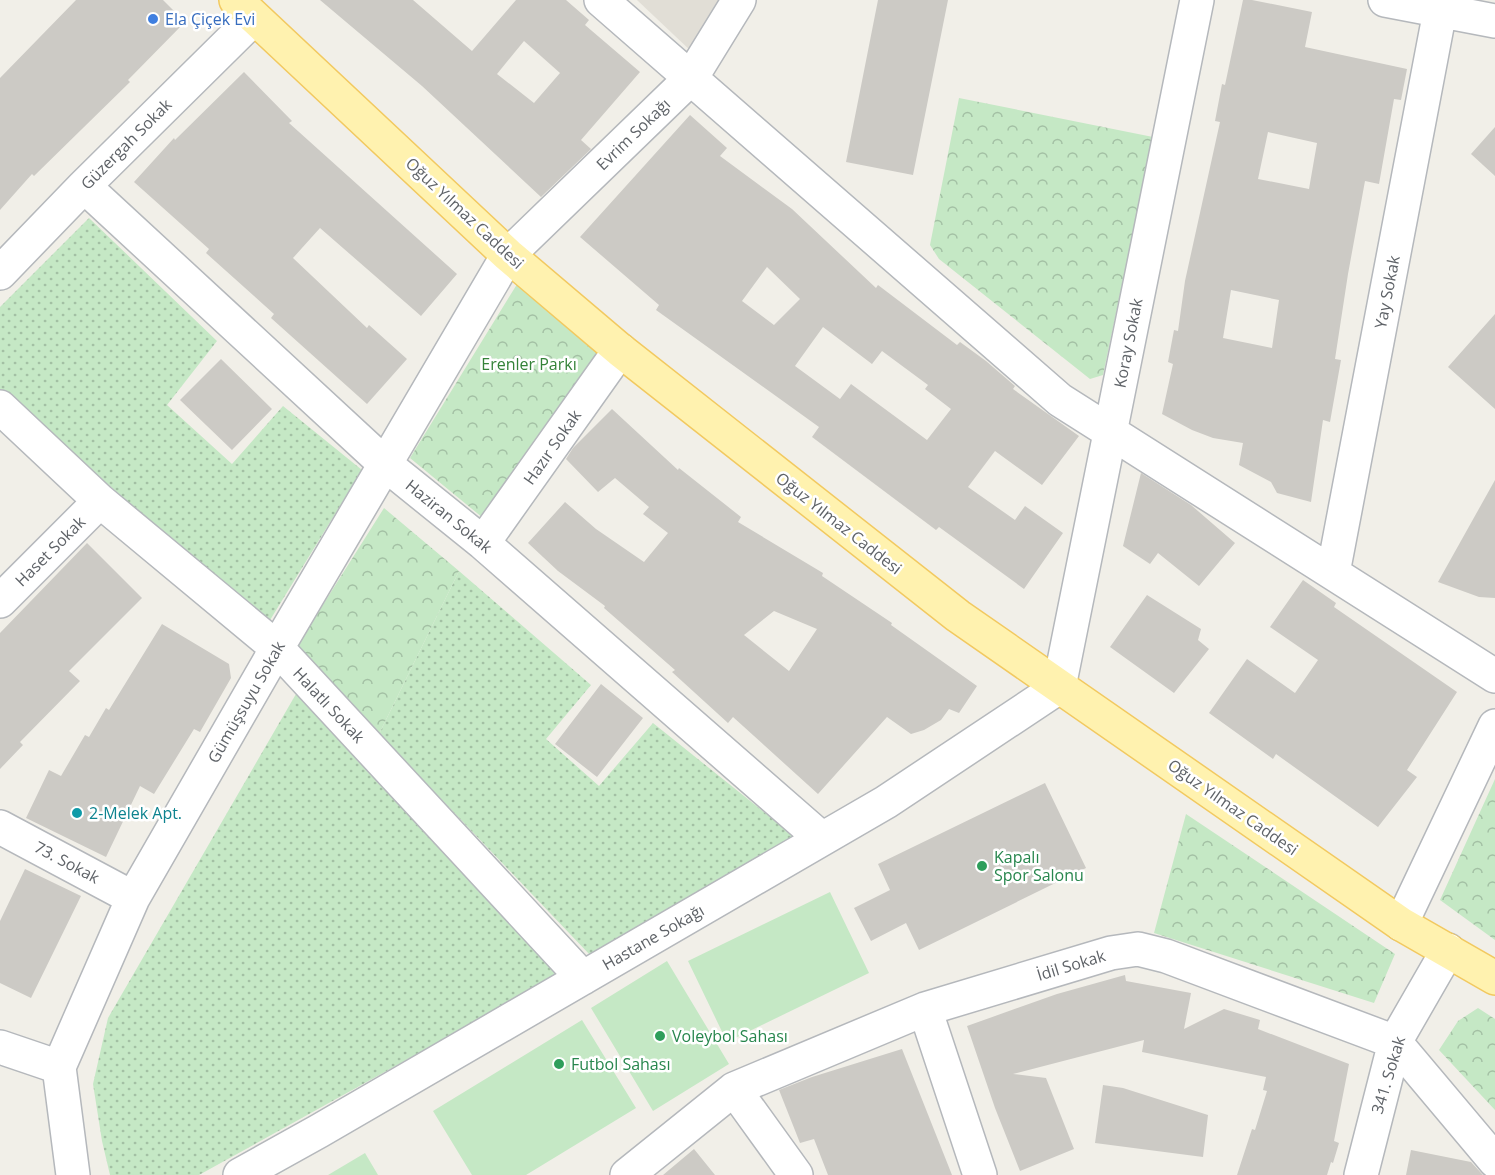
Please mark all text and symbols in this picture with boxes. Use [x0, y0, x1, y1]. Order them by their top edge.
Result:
place label: Ela Çiçek Evi [165, 8, 255, 30]
marker: Ela Çiçek Evi [146, 12, 160, 26]
street label: Güzergah Sokak [76, 93, 177, 194]
street label: Evrim Sokağı [591, 93, 675, 175]
street label: Oğuz Yılmaz Caddesi [401, 152, 529, 274]
street label: Yay Sokak [1369, 253, 1405, 330]
street label: Koray Sokak [1109, 296, 1148, 390]
park label: Erenler Parkı [481, 353, 577, 375]
street label: Hazır Sokak [518, 405, 586, 489]
street label: Oğuz Yılmaz Caddesi [771, 467, 907, 579]
street label: Haziran Sokak [401, 474, 497, 558]
street label: Haset Sokak [10, 511, 90, 591]
street label: Gümüşsuyu Sokak [202, 637, 290, 767]
street label: Halatlı Sokak [288, 663, 370, 748]
street label: Oğuz Yılmaz Caddesi [1164, 754, 1302, 860]
place label: 2-Melek Apt. [89, 802, 182, 824]
marker: 2-Melek Apt. [70, 806, 84, 820]
street label: 73. Sokak [31, 836, 104, 889]
place label: Kapalı Spor Salonu [994, 846, 1084, 886]
marker: Kapalı Spor Salonu [975, 859, 989, 873]
street label: Hastane Sokağı [598, 899, 708, 975]
street label: İdil Sokak [1034, 944, 1109, 986]
place label: Voleybol Sahası [672, 1025, 788, 1047]
marker: Voleybol Sahası [653, 1029, 667, 1043]
street label: 341. Sokak [1366, 1033, 1410, 1116]
place label: Futbol Sahası [571, 1053, 670, 1075]
marker: Futbol Sahası [552, 1057, 566, 1071]

